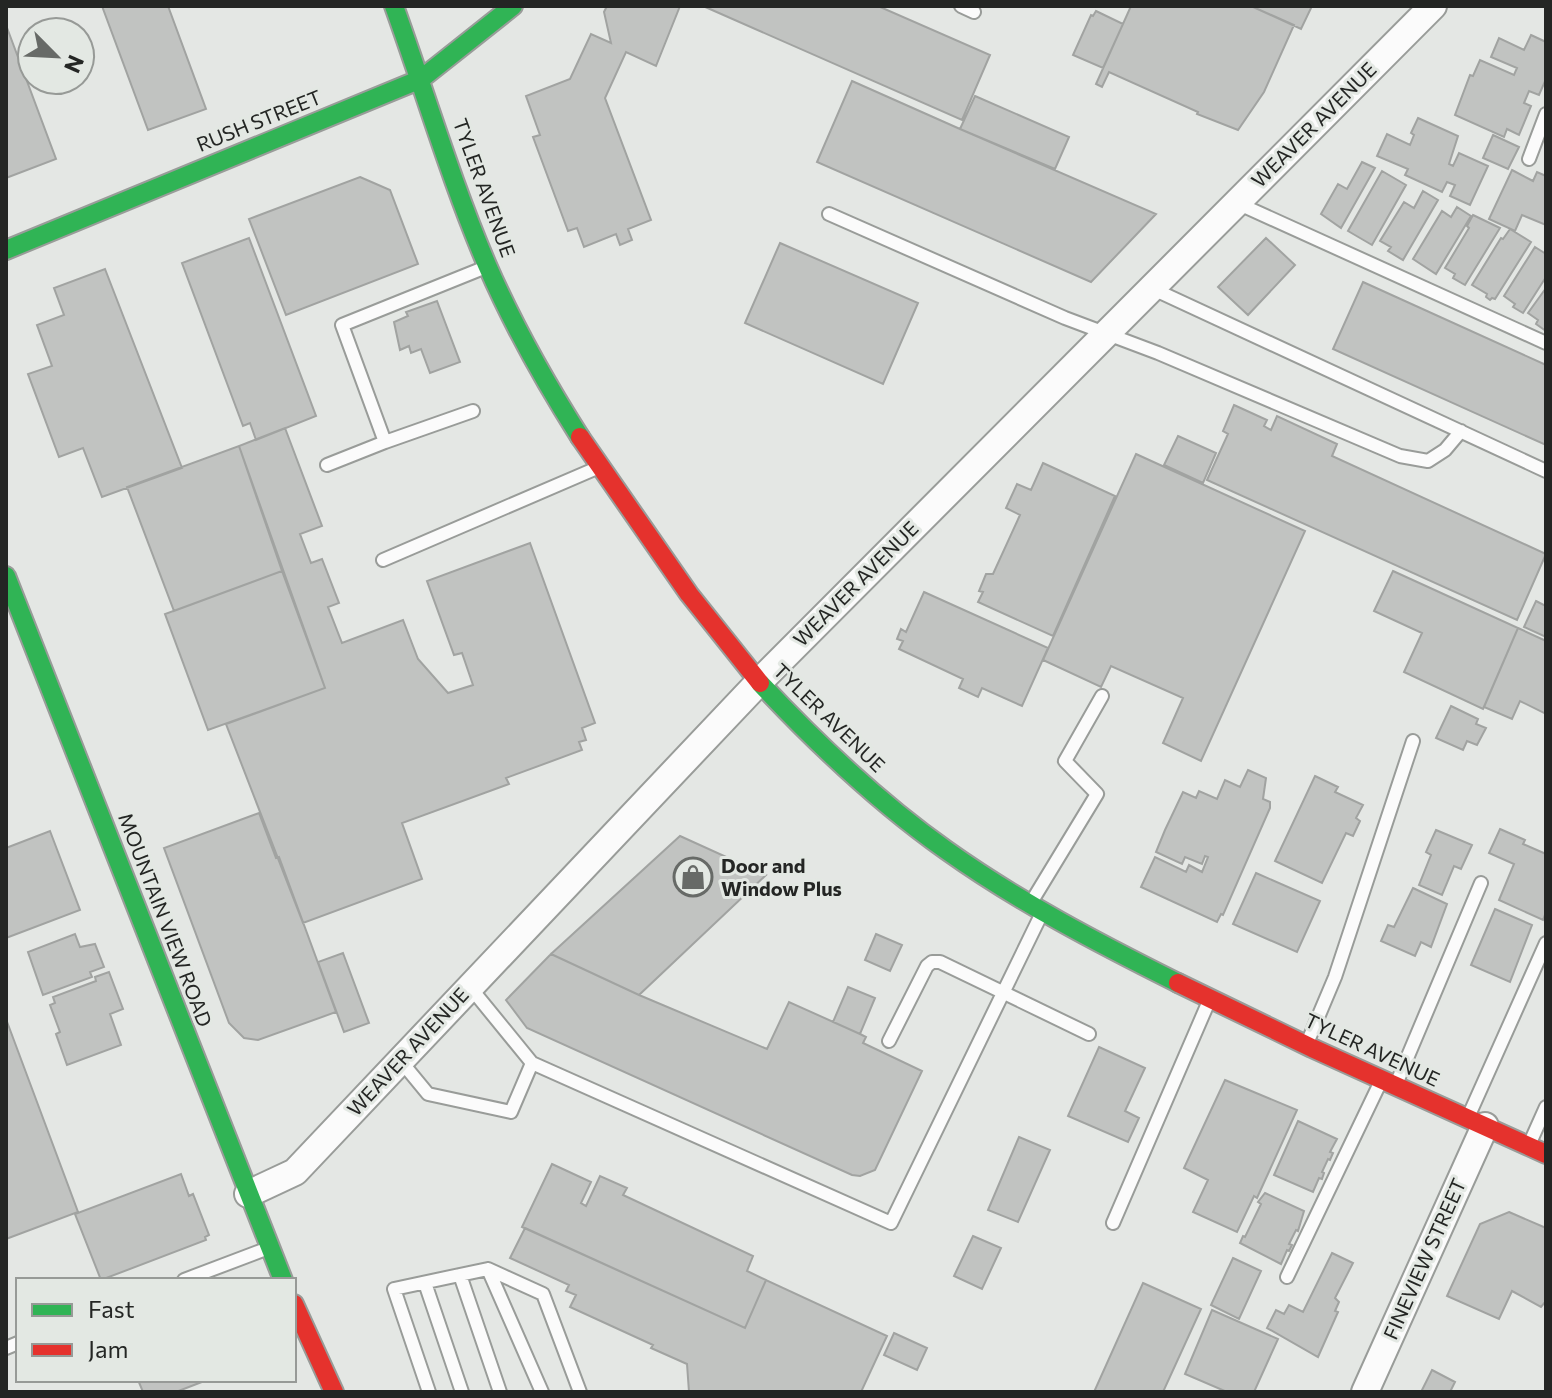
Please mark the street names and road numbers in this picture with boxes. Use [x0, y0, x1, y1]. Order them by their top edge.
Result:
street label: WEAVER AVENUE [1246, 57, 1381, 192]
street label: RUSH STREET [193, 84, 325, 156]
street label: TYLER AVENUE [449, 115, 521, 260]
street label: WEAVER AVENUE [788, 516, 923, 651]
street label: TYLER AVENUE [769, 658, 891, 777]
street label: MOUNTAIN VIEW ROAD [114, 809, 218, 1030]
street label: WEAVER AVENUE [342, 982, 473, 1121]
street label: TYLER AVENUE [1301, 1007, 1444, 1091]
street label: FINEVIEW STREET [1378, 1174, 1470, 1343]

